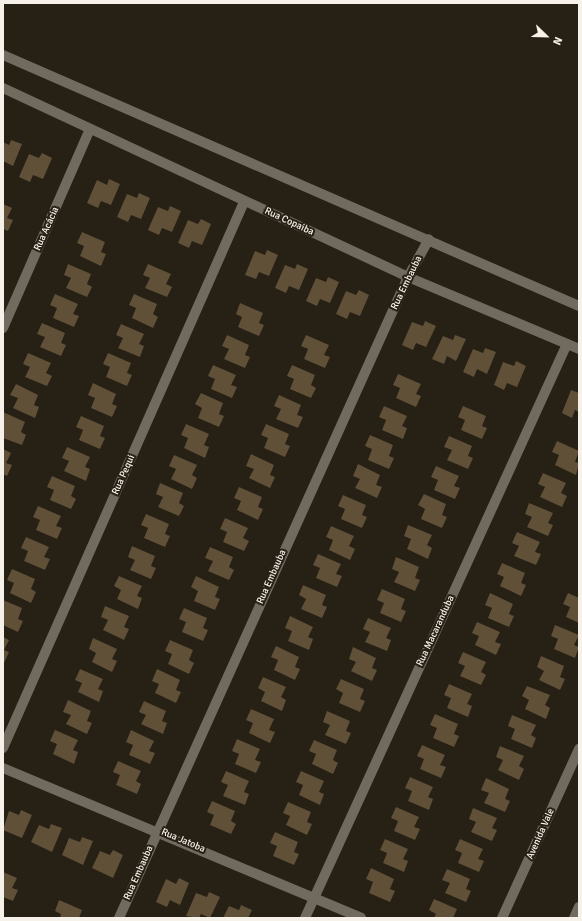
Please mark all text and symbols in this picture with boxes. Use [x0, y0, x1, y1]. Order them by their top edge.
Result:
north arrow [526, 16, 566, 56]
text: N [550, 35, 565, 47]
street label: Rua Acácia [32, 205, 62, 253]
street label: Rua Copaiba [262, 205, 316, 239]
street label: Rua Embauba [389, 254, 425, 312]
street label: Rua Pequi [110, 453, 138, 497]
street label: Rua Embauba [255, 548, 289, 606]
street label: Rua Macaranduba [414, 594, 458, 668]
street label: Avenida Vale [524, 807, 558, 861]
street label: Rua Jatoba [159, 826, 207, 856]
street label: Rua Embauba [122, 844, 156, 902]

